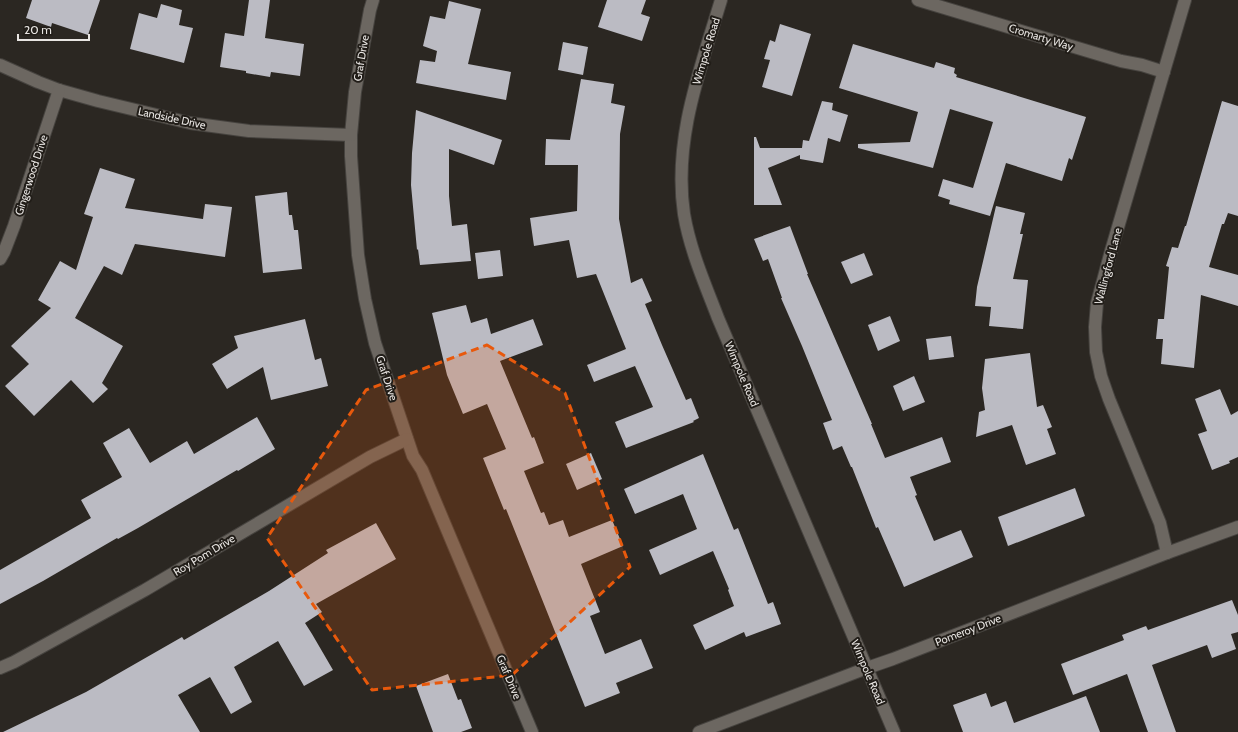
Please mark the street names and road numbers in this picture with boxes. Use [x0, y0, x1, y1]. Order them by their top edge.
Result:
street label: Wimpole Road [689, 16, 723, 86]
street label: Cromarty Way [1007, 21, 1075, 54]
street label: Graf Drive [350, 33, 372, 82]
street label: Landside Drive [137, 104, 207, 132]
street label: Gingerwood Drive [11, 133, 51, 217]
street label: Wallingford Lane [1091, 226, 1125, 306]
street label: Wimpole Road [722, 340, 762, 408]
street label: Graf Drive [373, 354, 401, 403]
street label: Roy Pom Drive [171, 531, 238, 579]
street label: Pomeroy Drive [933, 611, 1003, 649]
street label: Wimpole Road [848, 638, 888, 706]
street label: Graf Drive [493, 653, 525, 702]

